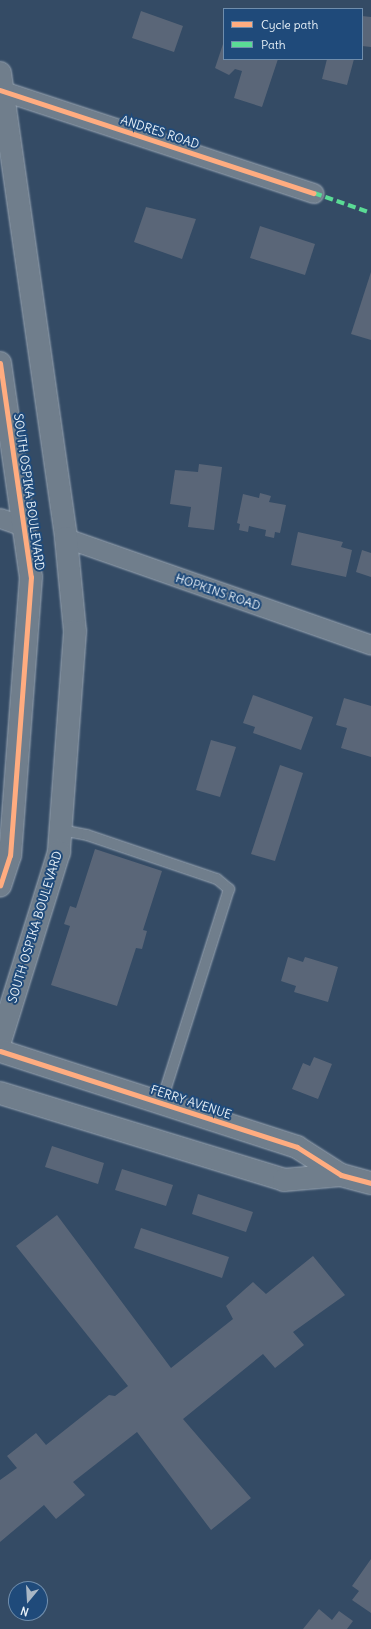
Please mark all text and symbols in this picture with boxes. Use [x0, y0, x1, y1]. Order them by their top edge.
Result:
legend [223, 8, 363, 60]
text: Cycle path [261, 17, 318, 32]
text: Path [261, 37, 286, 52]
street label: ANDRES ROAD [119, 113, 201, 151]
street label: SOUTH OSPIKA BOULEVARD [11, 413, 47, 571]
street label: HOPKINS ROAD [174, 571, 262, 613]
street label: SOUTH OSPIKA BOULEVARD [5, 849, 65, 1005]
street label: FERRY AVENUE [149, 1082, 233, 1122]
north arrow [8, 1581, 48, 1621]
text: N [19, 1604, 30, 1619]

